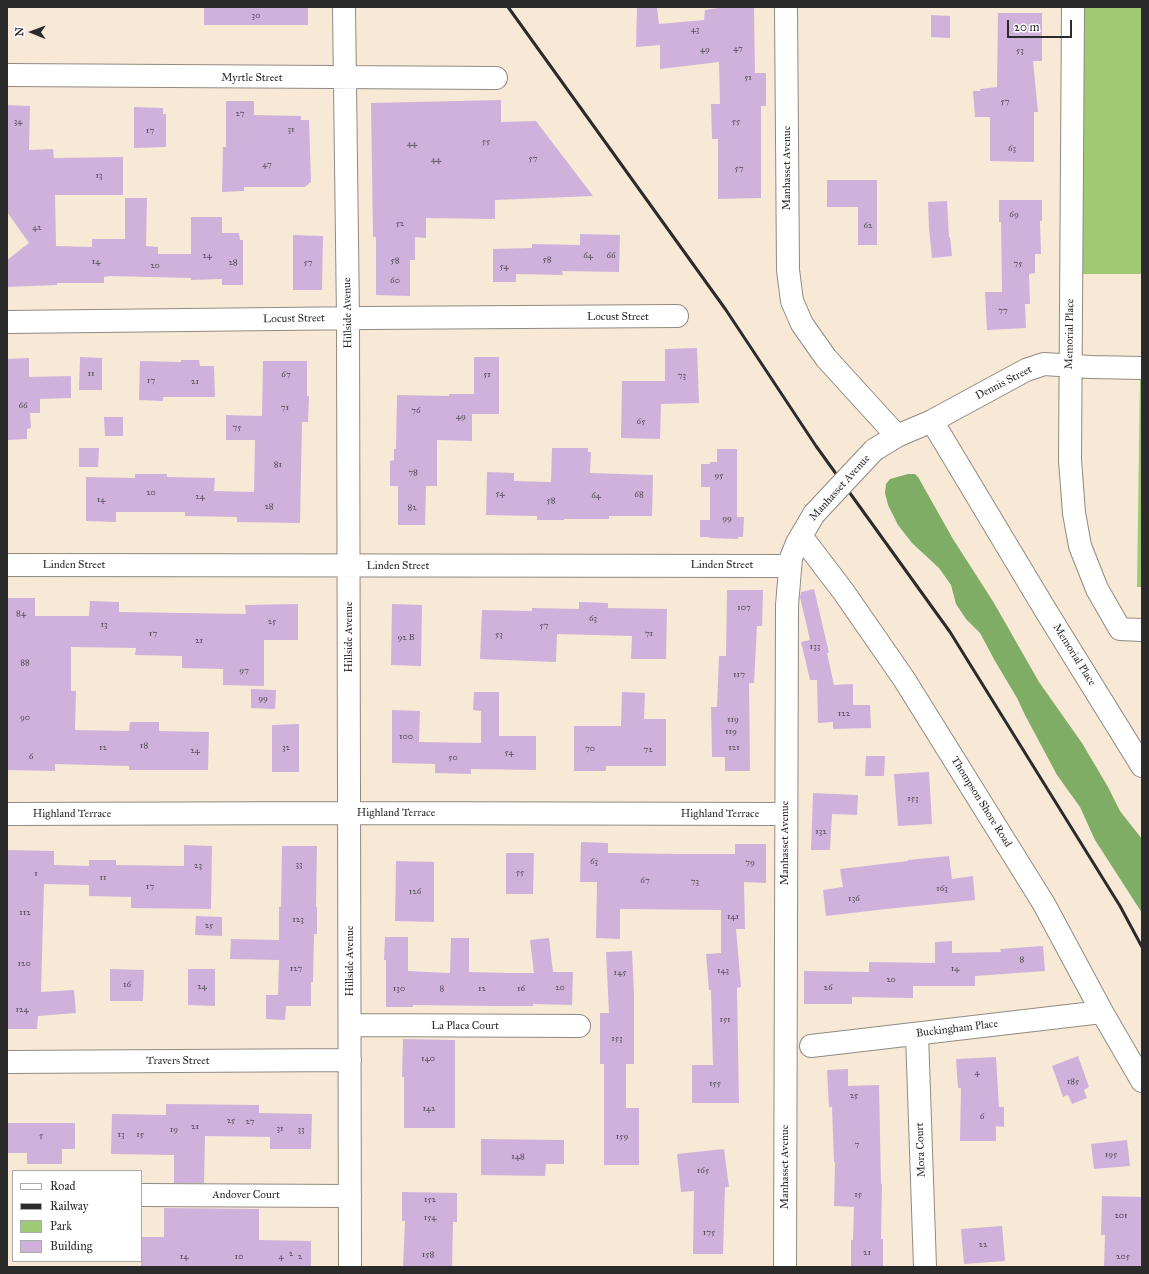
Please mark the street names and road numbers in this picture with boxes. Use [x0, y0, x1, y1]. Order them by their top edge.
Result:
street label: Myrtle Street [221, 71, 283, 85]
street label: Manhasset Avenue [780, 126, 794, 210]
street label: Hillside Avenue [341, 277, 355, 349]
street label: Memorial Place [1063, 298, 1077, 370]
street label: Locust Street [587, 310, 649, 324]
street label: Locust Street [263, 312, 325, 326]
street label: Dennis Street [973, 363, 1035, 403]
street label: Manhasset Avenue [807, 452, 873, 524]
street label: Linden Street [43, 558, 105, 572]
street label: Linden Street [691, 558, 753, 572]
street label: Linden Street [367, 559, 429, 573]
street label: Hillside Avenue [342, 602, 356, 672]
street label: Memorial Place [1050, 621, 1098, 689]
street label: Thompson Shore Road [948, 754, 1014, 850]
street label: Manhasset Avenue [778, 801, 792, 885]
street label: Highland Terrace [357, 806, 435, 820]
street label: Highland Terrace [33, 807, 111, 821]
street label: Highland Terrace [681, 807, 759, 821]
street label: Hillside Avenue [343, 926, 357, 996]
street label: Buckingham Place [915, 1017, 999, 1041]
street label: La Placa Court [431, 1019, 499, 1033]
street label: Travers Street [146, 1054, 210, 1068]
street label: Mora Court [913, 1122, 929, 1178]
street label: Manhasset Avenue [778, 1125, 792, 1209]
street label: Andover Court [212, 1188, 280, 1202]

